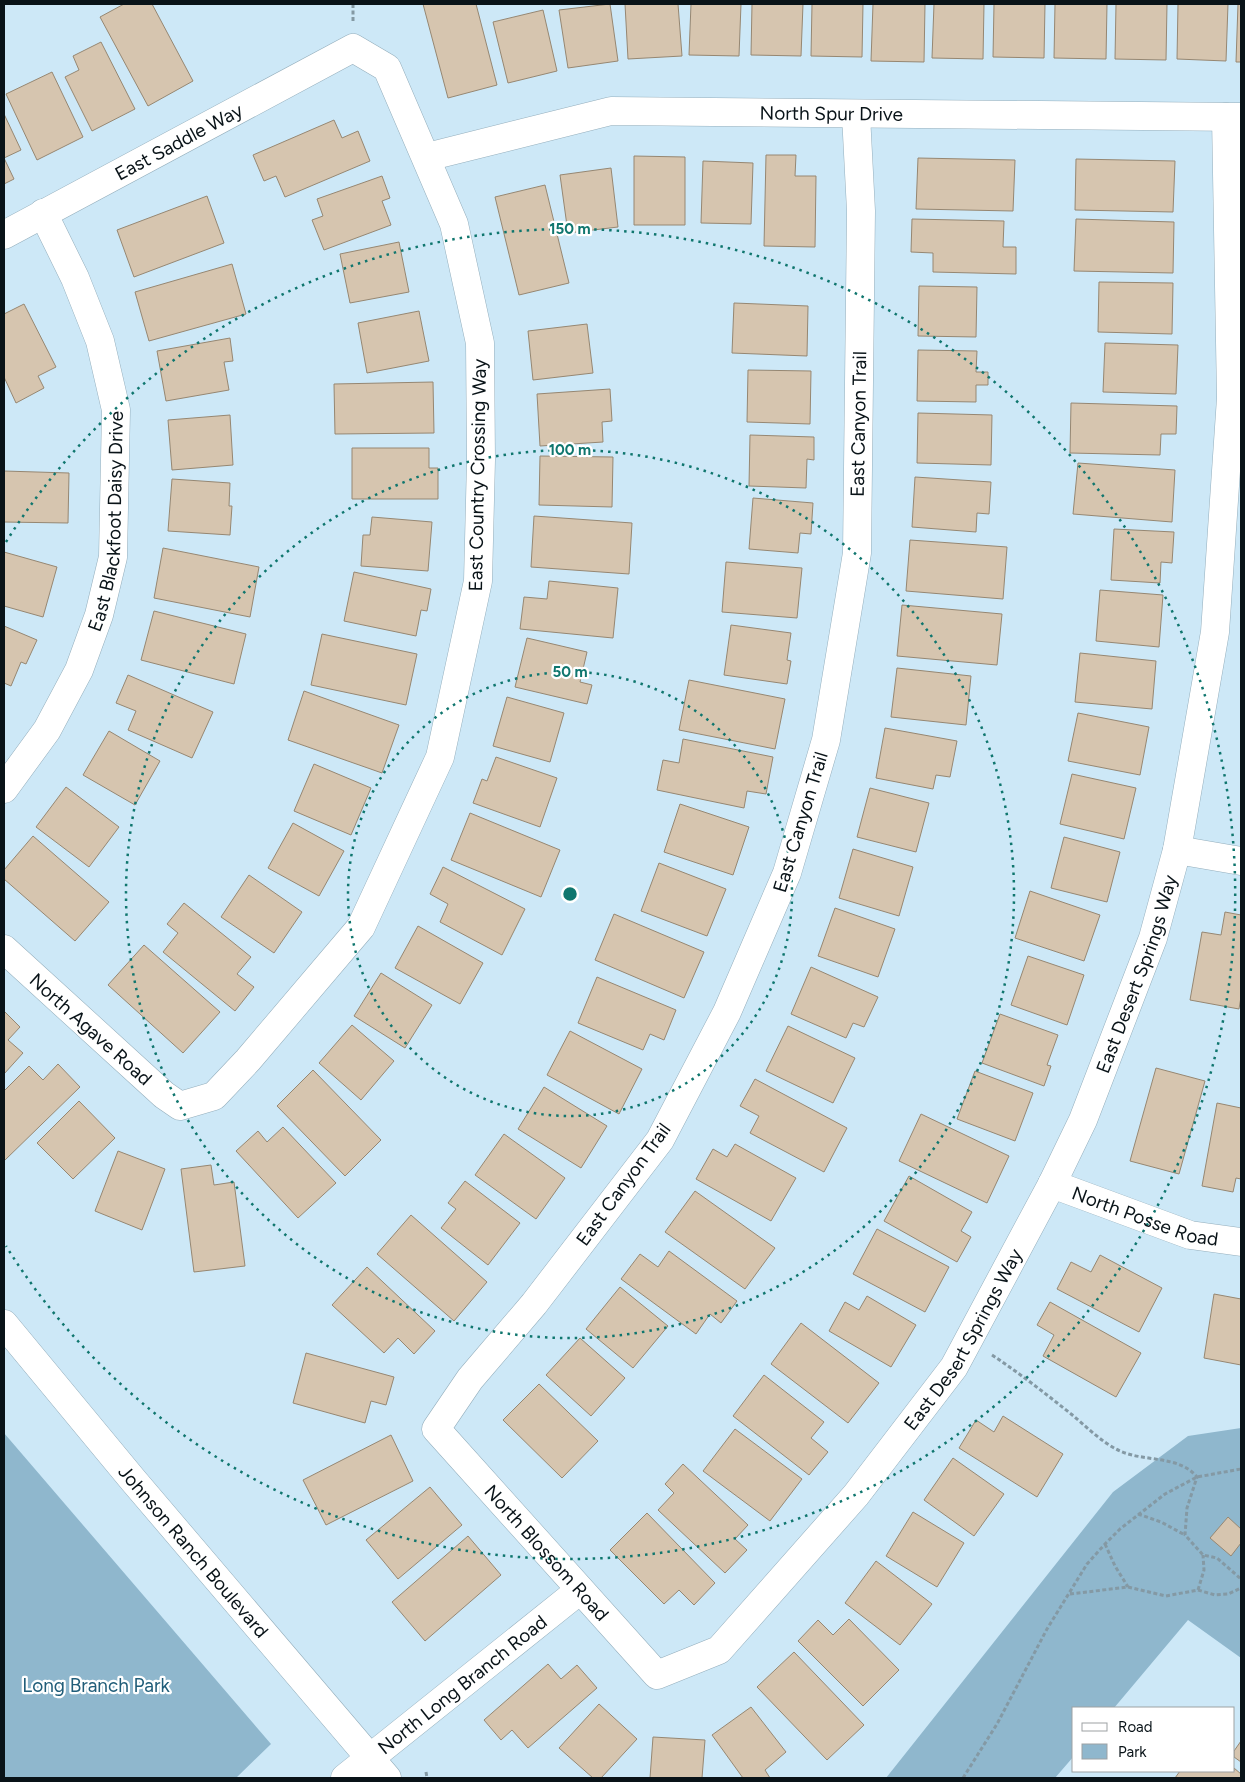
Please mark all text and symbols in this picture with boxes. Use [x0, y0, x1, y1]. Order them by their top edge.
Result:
street label: East Saddle Way [111, 98, 247, 186]
street label: North Spur Drive [760, 101, 903, 126]
text: 150 m [549, 220, 591, 238]
street label: East Canyon Trail [846, 351, 871, 497]
street label: East Country Crossing Way [464, 359, 491, 591]
street label: East Blackfoot Daisy Drive [83, 411, 128, 635]
text: 100 m [549, 441, 591, 459]
text: 50 m [552, 663, 588, 681]
street label: East Canyon Trail [768, 749, 833, 895]
street label: East Desert Springs Way [1091, 872, 1182, 1077]
centre of rings [561, 885, 579, 903]
street label: North Agave Road [25, 968, 157, 1090]
street label: East Canyon Trail [571, 1119, 676, 1250]
street label: North Posse Road [1069, 1181, 1220, 1251]
street label: East Desert Springs Way [899, 1245, 1027, 1435]
street label: Johnson Ranch Boulevard [113, 1460, 273, 1643]
street label: North Blossom Road [480, 1480, 614, 1626]
street label: North Long Branch Road [373, 1610, 552, 1759]
park label: Long Branch Park [22, 1674, 170, 1697]
legend [1072, 1707, 1235, 1772]
text: Road [1118, 1718, 1153, 1736]
text: Park [1118, 1743, 1147, 1761]

